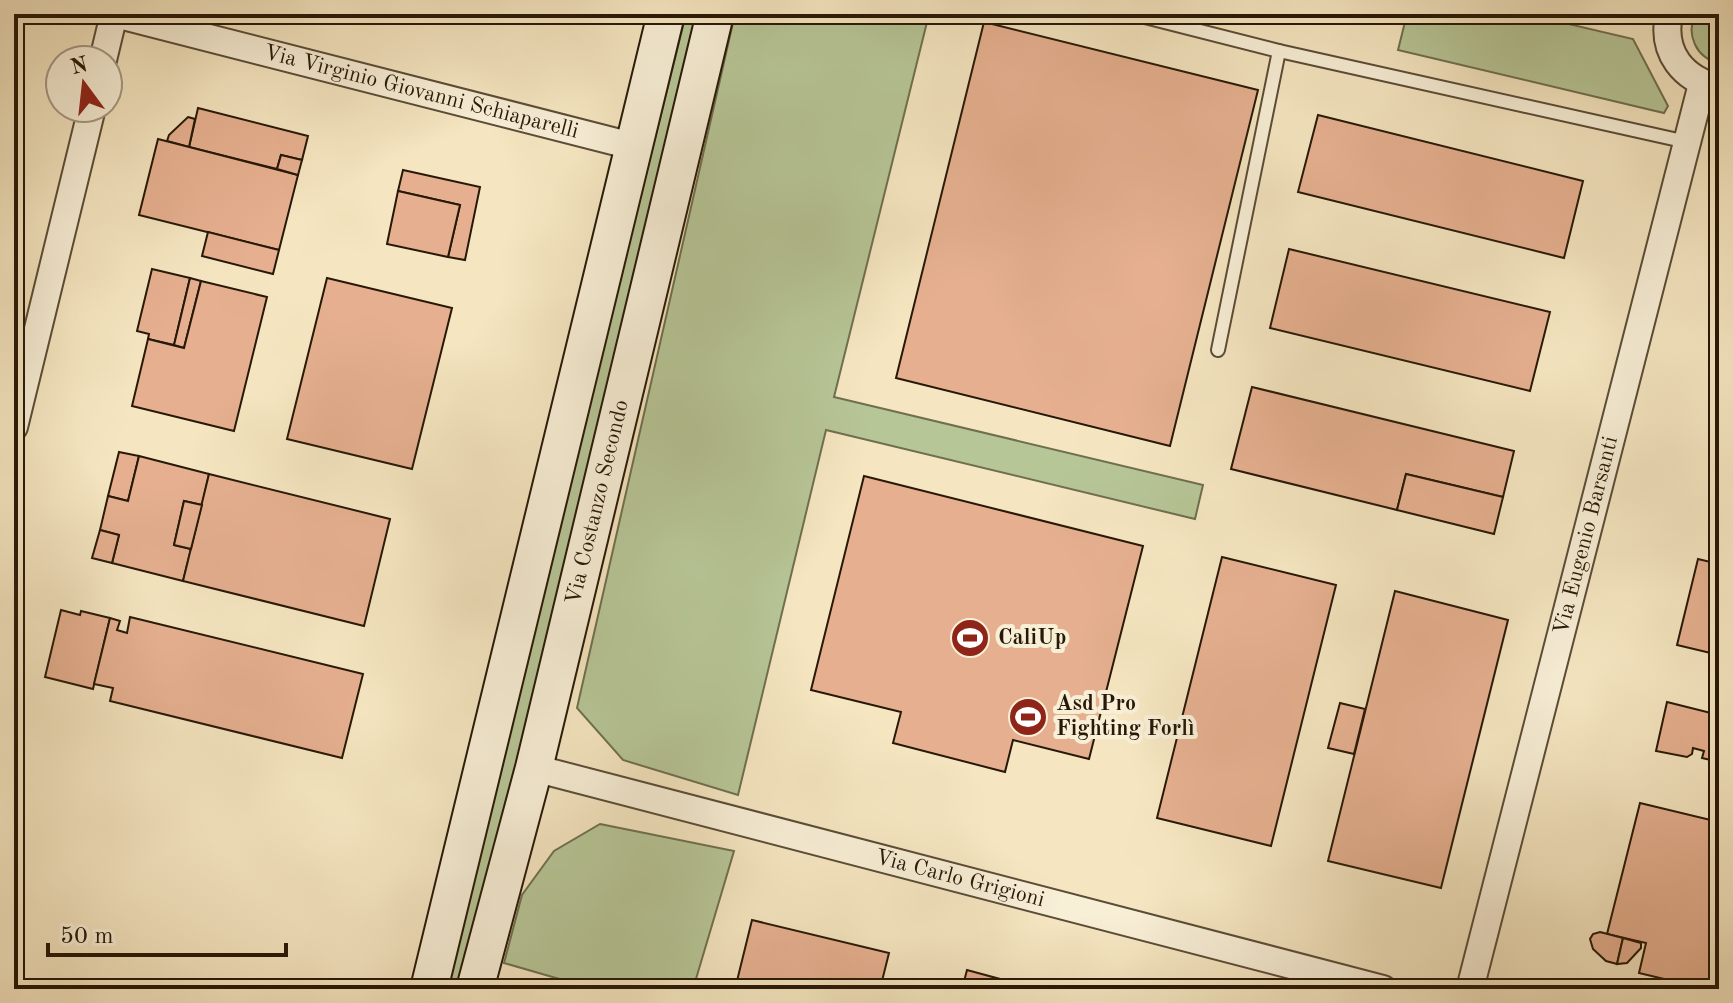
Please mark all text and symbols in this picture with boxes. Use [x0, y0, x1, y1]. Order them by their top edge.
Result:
street label: Via Virginio Giovanni Schiaparelli [262, 41, 581, 143]
north arrow [44, 44, 124, 124]
text: N [68, 54, 90, 79]
street label: Via Costanzo Secondo [563, 398, 633, 607]
street label: Via Eugenio Barsanti [1550, 434, 1622, 637]
sports icon: CaliUp [949, 617, 991, 659]
place label: CaliUp [998, 627, 1066, 649]
place label: Asd Pro Fighting Forlì [1056, 693, 1195, 740]
sports icon: Asd Pro Fighting Forlì [1007, 696, 1049, 738]
street label: Via Carlo Grigioni [873, 846, 1047, 911]
scale bar [48, 907, 286, 957]
text: 50 m [60, 925, 114, 949]

